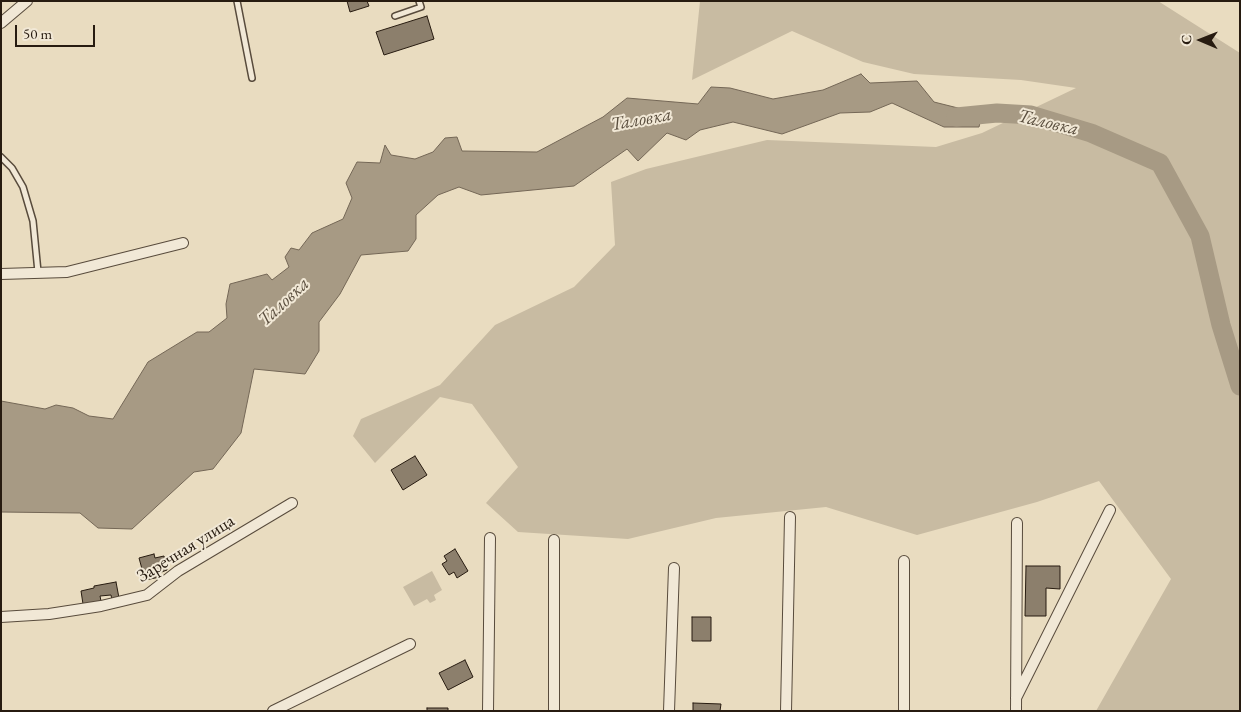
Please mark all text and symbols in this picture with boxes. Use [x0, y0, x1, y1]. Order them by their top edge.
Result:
scale bar [18, 15, 98, 47]
north arrow [1176, 15, 1226, 65]
text: 50 m [23, 24, 52, 43]
text: С [1177, 35, 1195, 45]
water label: Таловка [609, 103, 673, 137]
water label: Таловка [1016, 105, 1080, 141]
water label: Таловка [254, 273, 314, 331]
street label: Заречная улица [133, 510, 239, 588]

